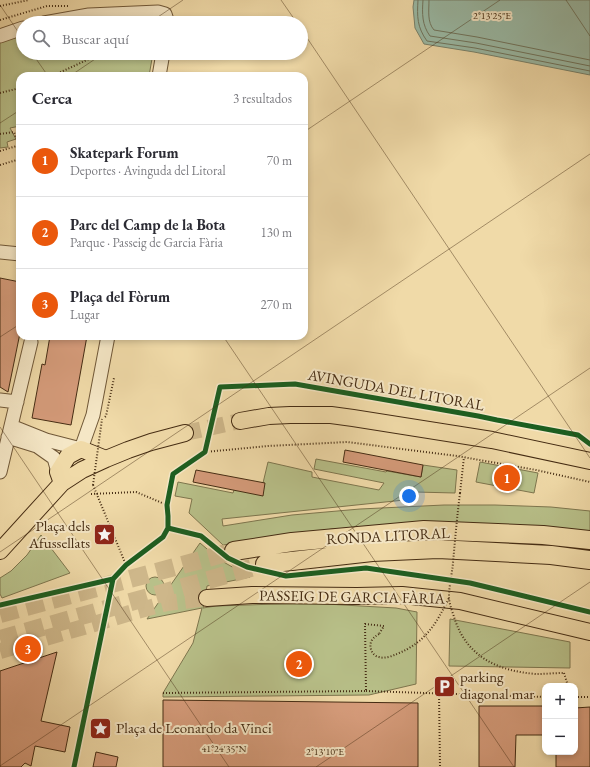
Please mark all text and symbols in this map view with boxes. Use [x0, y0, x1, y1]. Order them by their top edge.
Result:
text: 2°13'25"E [473, 9, 511, 22]
search box [16, 16, 308, 60]
icon: search [30, 27, 52, 49]
text: Buscar aquí [62, 29, 129, 48]
text: Cerca [32, 87, 72, 109]
text: 3 resultados [233, 90, 292, 107]
text: Skatepark Forum [70, 143, 179, 162]
text: 1 [42, 152, 48, 169]
text: 70 m [267, 152, 292, 169]
text: Deportes · Avinguda del Litoral [70, 162, 226, 179]
text: Parc del Camp de la Bota [70, 215, 225, 234]
text: 2 [42, 224, 48, 241]
text: 130 m [261, 224, 292, 241]
text: Parque · Passeig de Garcia Fària [70, 234, 223, 251]
text: Plaça del Fòrum [70, 287, 170, 306]
text: 3 [42, 296, 48, 313]
text: 270 m [261, 296, 292, 313]
text: Lugar [70, 306, 100, 323]
street label: AVINGUDA DEL LITORAL [306, 364, 486, 414]
pin: 1 [494, 463, 520, 493]
your location [399, 486, 419, 506]
place label: Plaça dels Afussellats [28, 516, 90, 552]
place icon: Plaça dels Afussellats [92, 522, 118, 548]
street label: RONDA LITORAL [326, 523, 450, 548]
street label: PASSEIG DE GARCIA FÀRIA [259, 585, 446, 608]
pin: 3 [15, 634, 41, 664]
pin: 2 [286, 649, 312, 679]
place label: parking diagonal mar [460, 667, 534, 703]
parking icon: parking diagonal mar [432, 673, 458, 699]
map controls [542, 683, 578, 755]
button: + [542, 683, 578, 719]
place icon: Plaça de Leonardo da Vinci [88, 715, 114, 741]
place label: Plaça de Leonardo da Vinci [116, 718, 272, 737]
button: − [542, 719, 578, 755]
text: 41°24'35"N [202, 742, 247, 755]
text: 2°13'10"E [306, 745, 344, 758]

